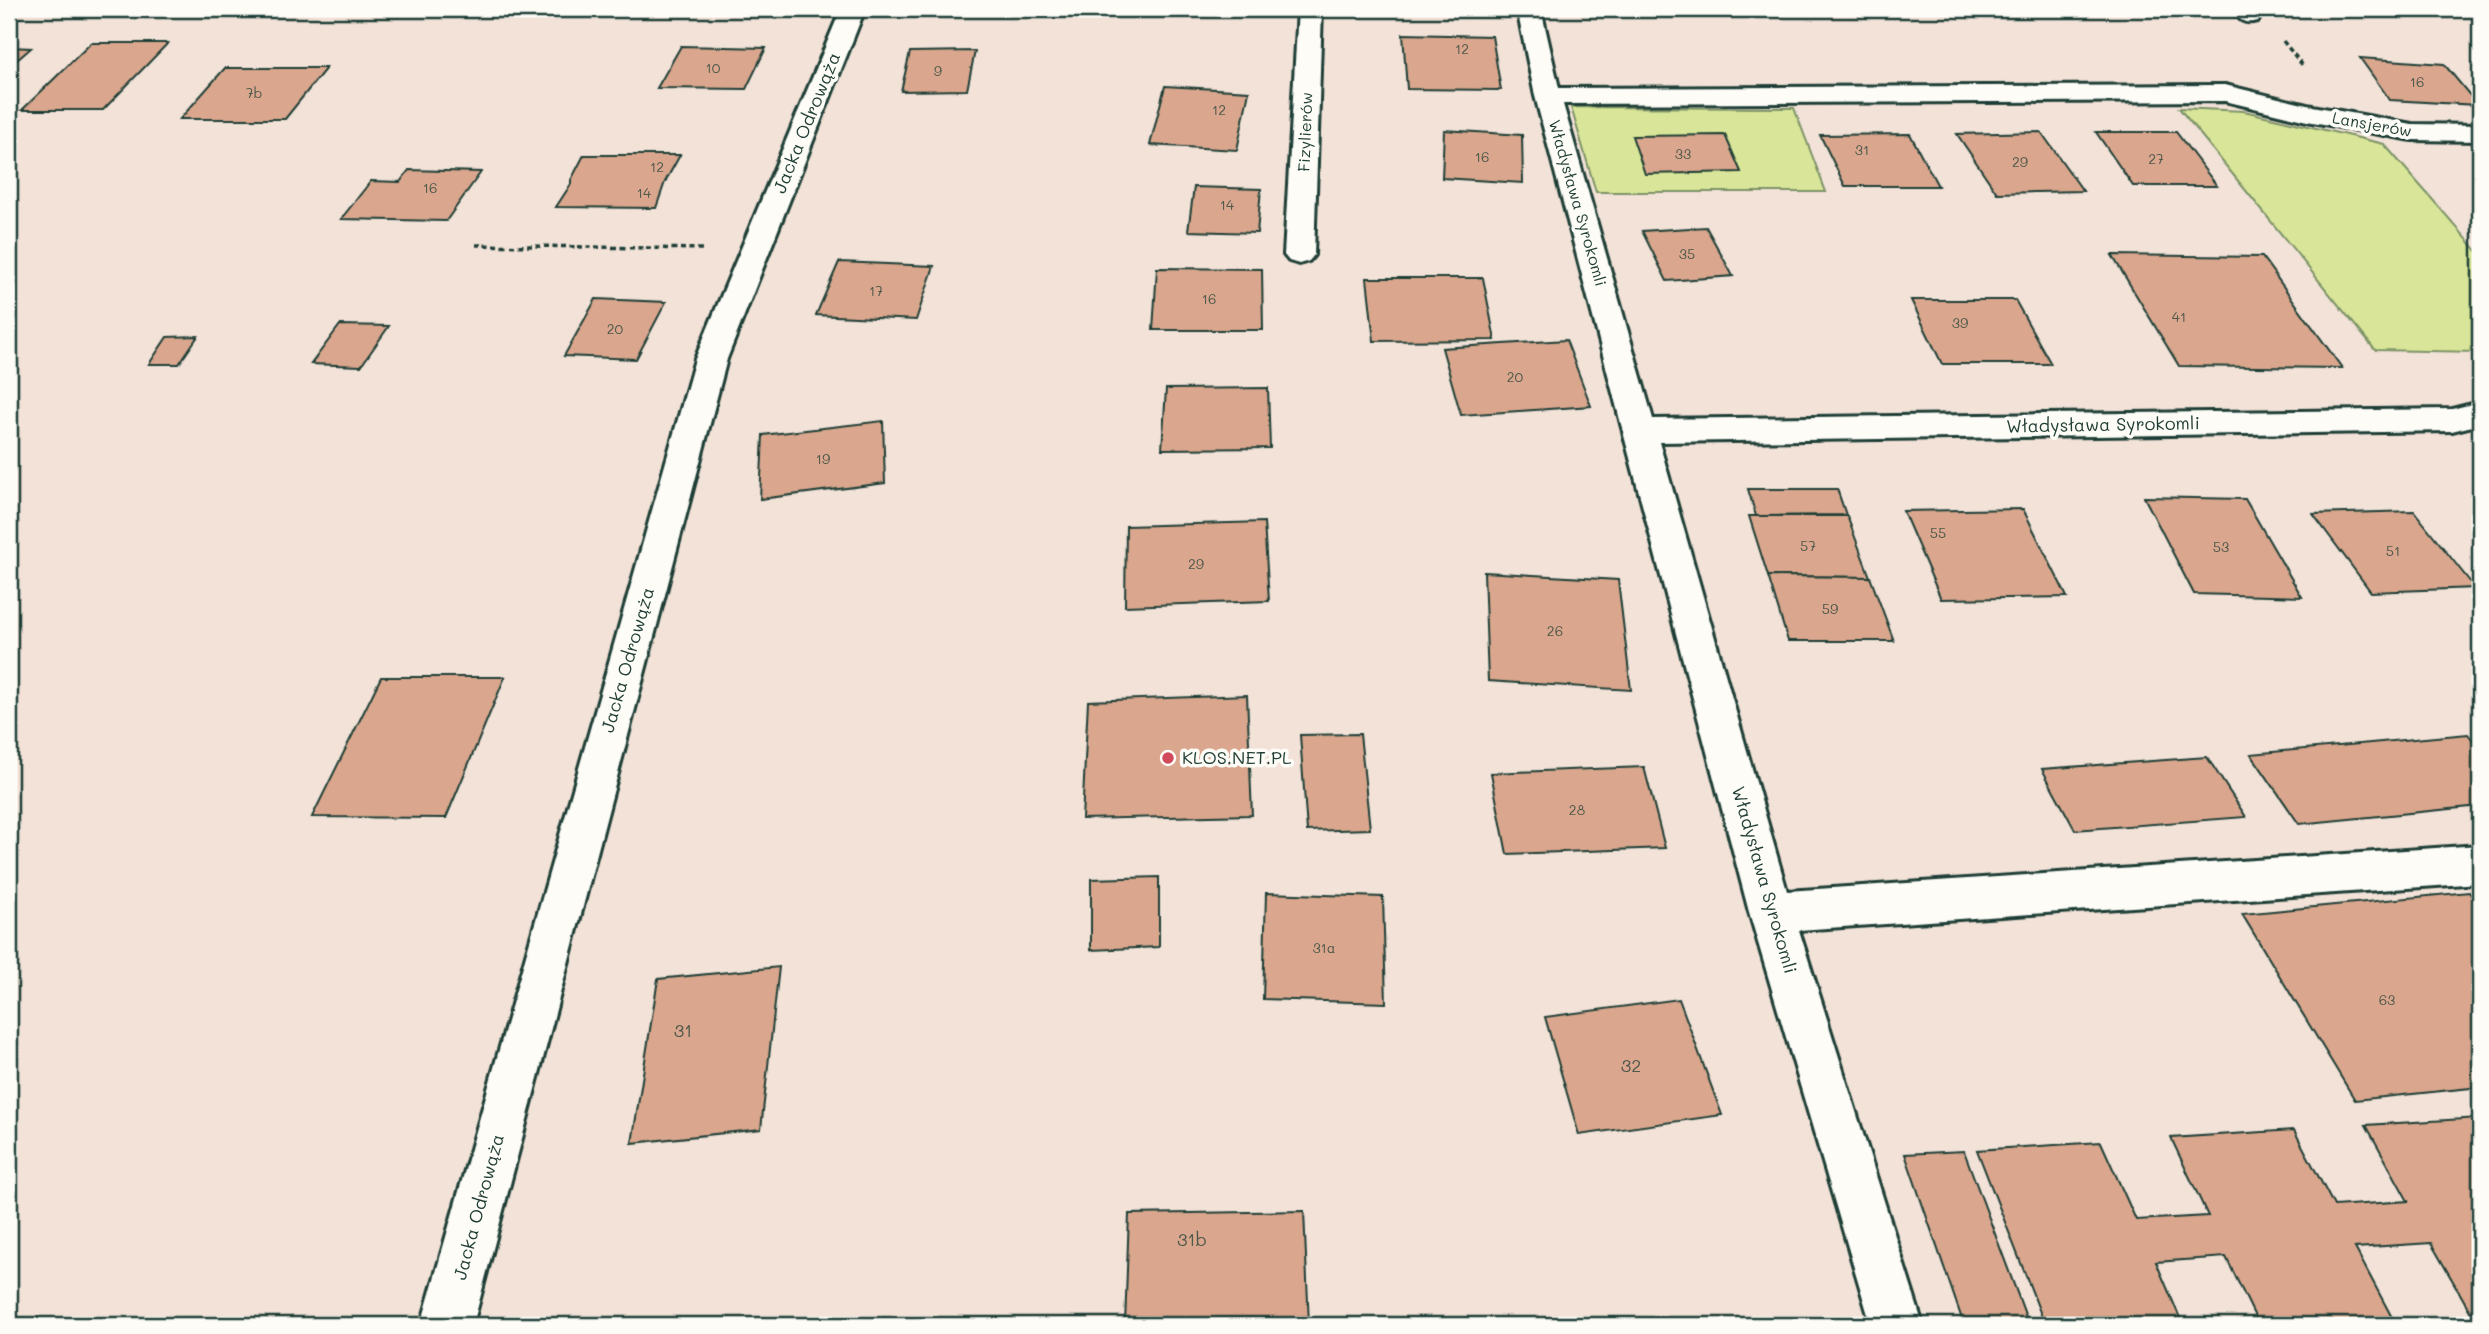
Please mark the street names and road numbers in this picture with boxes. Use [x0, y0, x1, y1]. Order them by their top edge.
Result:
street label: Jacka Odrowąża [767, 49, 845, 197]
street label: Fizylierów [1293, 92, 1316, 172]
street label: Lansjerów [2331, 106, 2413, 141]
street label: Władysława Syrokomli [1545, 117, 1612, 289]
street label: Władysława Syrokomli [2006, 410, 2200, 438]
street label: Jacka Odrowąża [595, 584, 659, 735]
street label: Władysława Syrokomli [1727, 783, 1803, 976]
street label: Jacka Odrowąża [447, 1131, 509, 1282]

